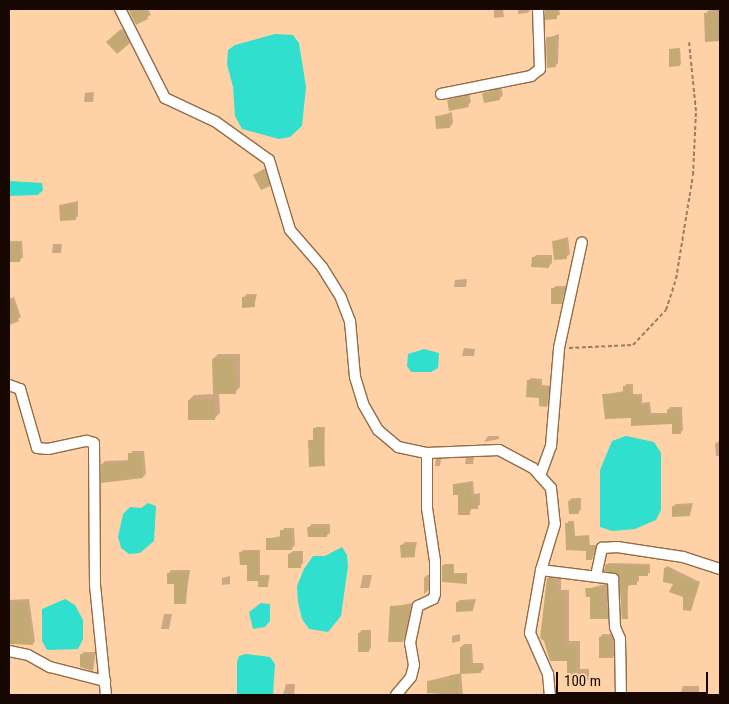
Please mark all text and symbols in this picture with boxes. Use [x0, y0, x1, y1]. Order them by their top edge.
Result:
scale bar [559, 662, 712, 694]
text: 100 m [564, 672, 601, 690]

